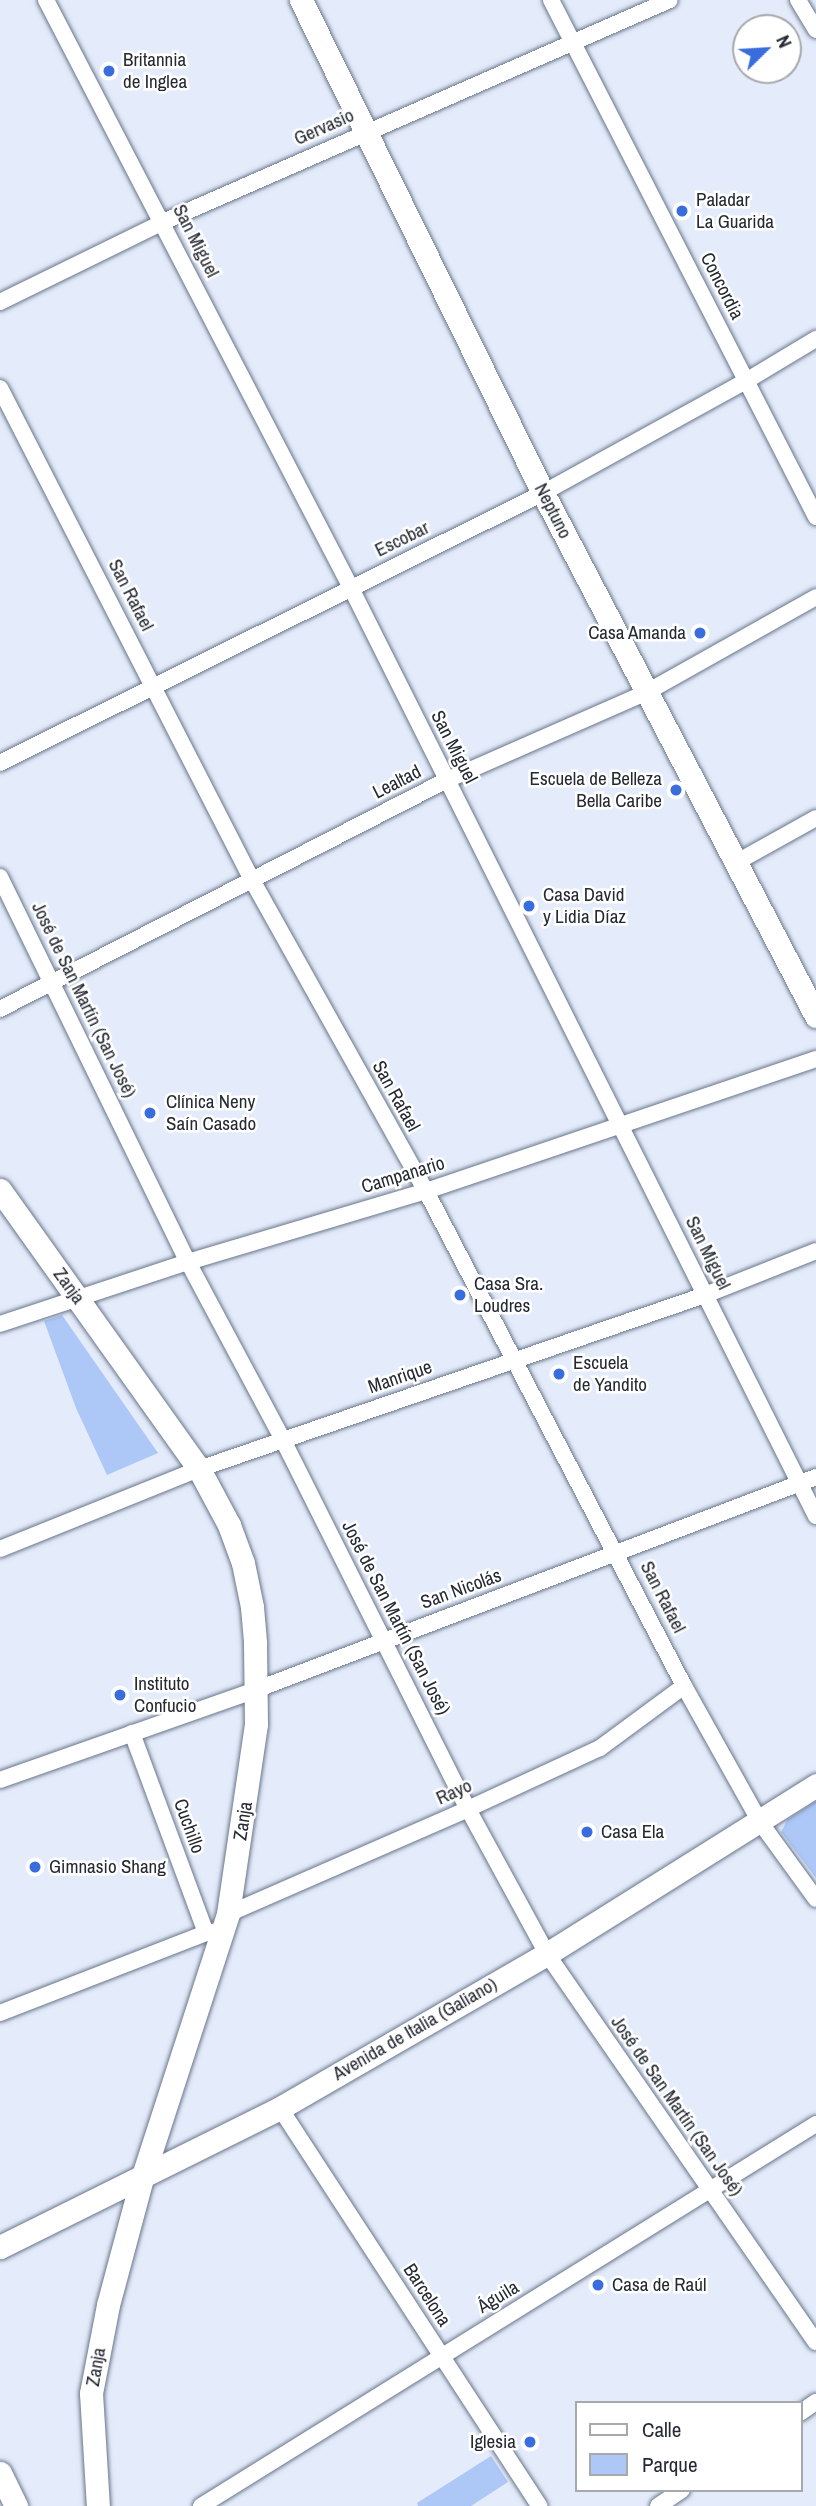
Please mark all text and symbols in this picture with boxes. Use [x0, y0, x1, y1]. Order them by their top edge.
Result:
north arrow [732, 14, 802, 84]
text: N [770, 31, 799, 52]
place label: Britannia de Inglea [123, 49, 187, 93]
marker: Britannia de Inglea [101, 63, 117, 79]
street label: Gervasio [290, 104, 358, 150]
place label: Paladar La Guarida [696, 189, 774, 233]
street label: San Miguel [168, 201, 224, 281]
marker: Paladar La Guarida [674, 203, 690, 219]
street label: Concordia [696, 249, 748, 323]
street label: Neptuno [529, 480, 577, 542]
street label: Escobar [371, 516, 433, 562]
street label: San Rafael [103, 555, 159, 635]
place label: Casa Amanda [587, 622, 686, 644]
marker: Casa Amanda [692, 625, 708, 641]
street label: San Miguel [426, 707, 482, 787]
street label: Lealtad [369, 760, 425, 804]
place label: Escuela de Belleza Bella Caribe [529, 768, 662, 812]
marker: Escuela de Belleza Bella Caribe [668, 782, 684, 798]
place label: Casa David y Lidia Díaz [543, 884, 626, 928]
street label: José de San Martín (San José) [27, 898, 141, 1102]
marker: Casa David y Lidia Díaz [521, 898, 537, 914]
street label: San Rafael [367, 1057, 425, 1135]
place label: Clínica Neny Saín Casado [166, 1091, 256, 1135]
marker: Clínica Neny Saín Casado [140, 1103, 160, 1123]
street label: Campanario [359, 1152, 447, 1198]
street label: San Miguel [680, 1213, 736, 1293]
street label: Zanja [48, 1264, 90, 1308]
place label: Casa Sra. Loudres [474, 1273, 543, 1317]
marker: Casa Sra. Loudres [452, 1287, 468, 1303]
place label: Escuela de Yandito [573, 1352, 647, 1396]
street label: Manrique [365, 1356, 435, 1398]
marker: Escuela de Yandito [551, 1366, 567, 1382]
street label: José de San Martín (San José) [337, 1517, 455, 1719]
street label: San Rafael [635, 1557, 691, 1637]
street label: San Nicolás [418, 1564, 504, 1614]
place label: Instituto Confucio [134, 1673, 196, 1717]
marker: Instituto Confucio [112, 1687, 128, 1703]
street label: Rayo [433, 1774, 475, 1810]
street label: Cuchillo [169, 1796, 209, 1856]
street label: Zanja [229, 1800, 257, 1842]
place label: Casa Ela [601, 1821, 664, 1843]
marker: Casa Ela [579, 1824, 595, 1840]
place label: Gimnasio Shang [49, 1856, 166, 1878]
marker: Gimnasio Shang [27, 1859, 43, 1875]
street label: Avenida de Italia (Galiano) [329, 1973, 501, 2085]
street label: José de San Martín (San José) [606, 2011, 748, 2201]
street label: Barcelona [398, 2259, 456, 2331]
place label: Casa de Raúl [612, 2274, 706, 2296]
street label: Águila [473, 2276, 523, 2318]
marker: Casa de Raúl [590, 2277, 606, 2293]
street label: Zanja [81, 2346, 111, 2388]
legend [574, 2401, 802, 2492]
text: Calle [642, 2415, 681, 2444]
place label: Iglesia [470, 2431, 516, 2453]
marker: Iglesia [522, 2434, 538, 2450]
text: Parque [642, 2450, 698, 2479]

